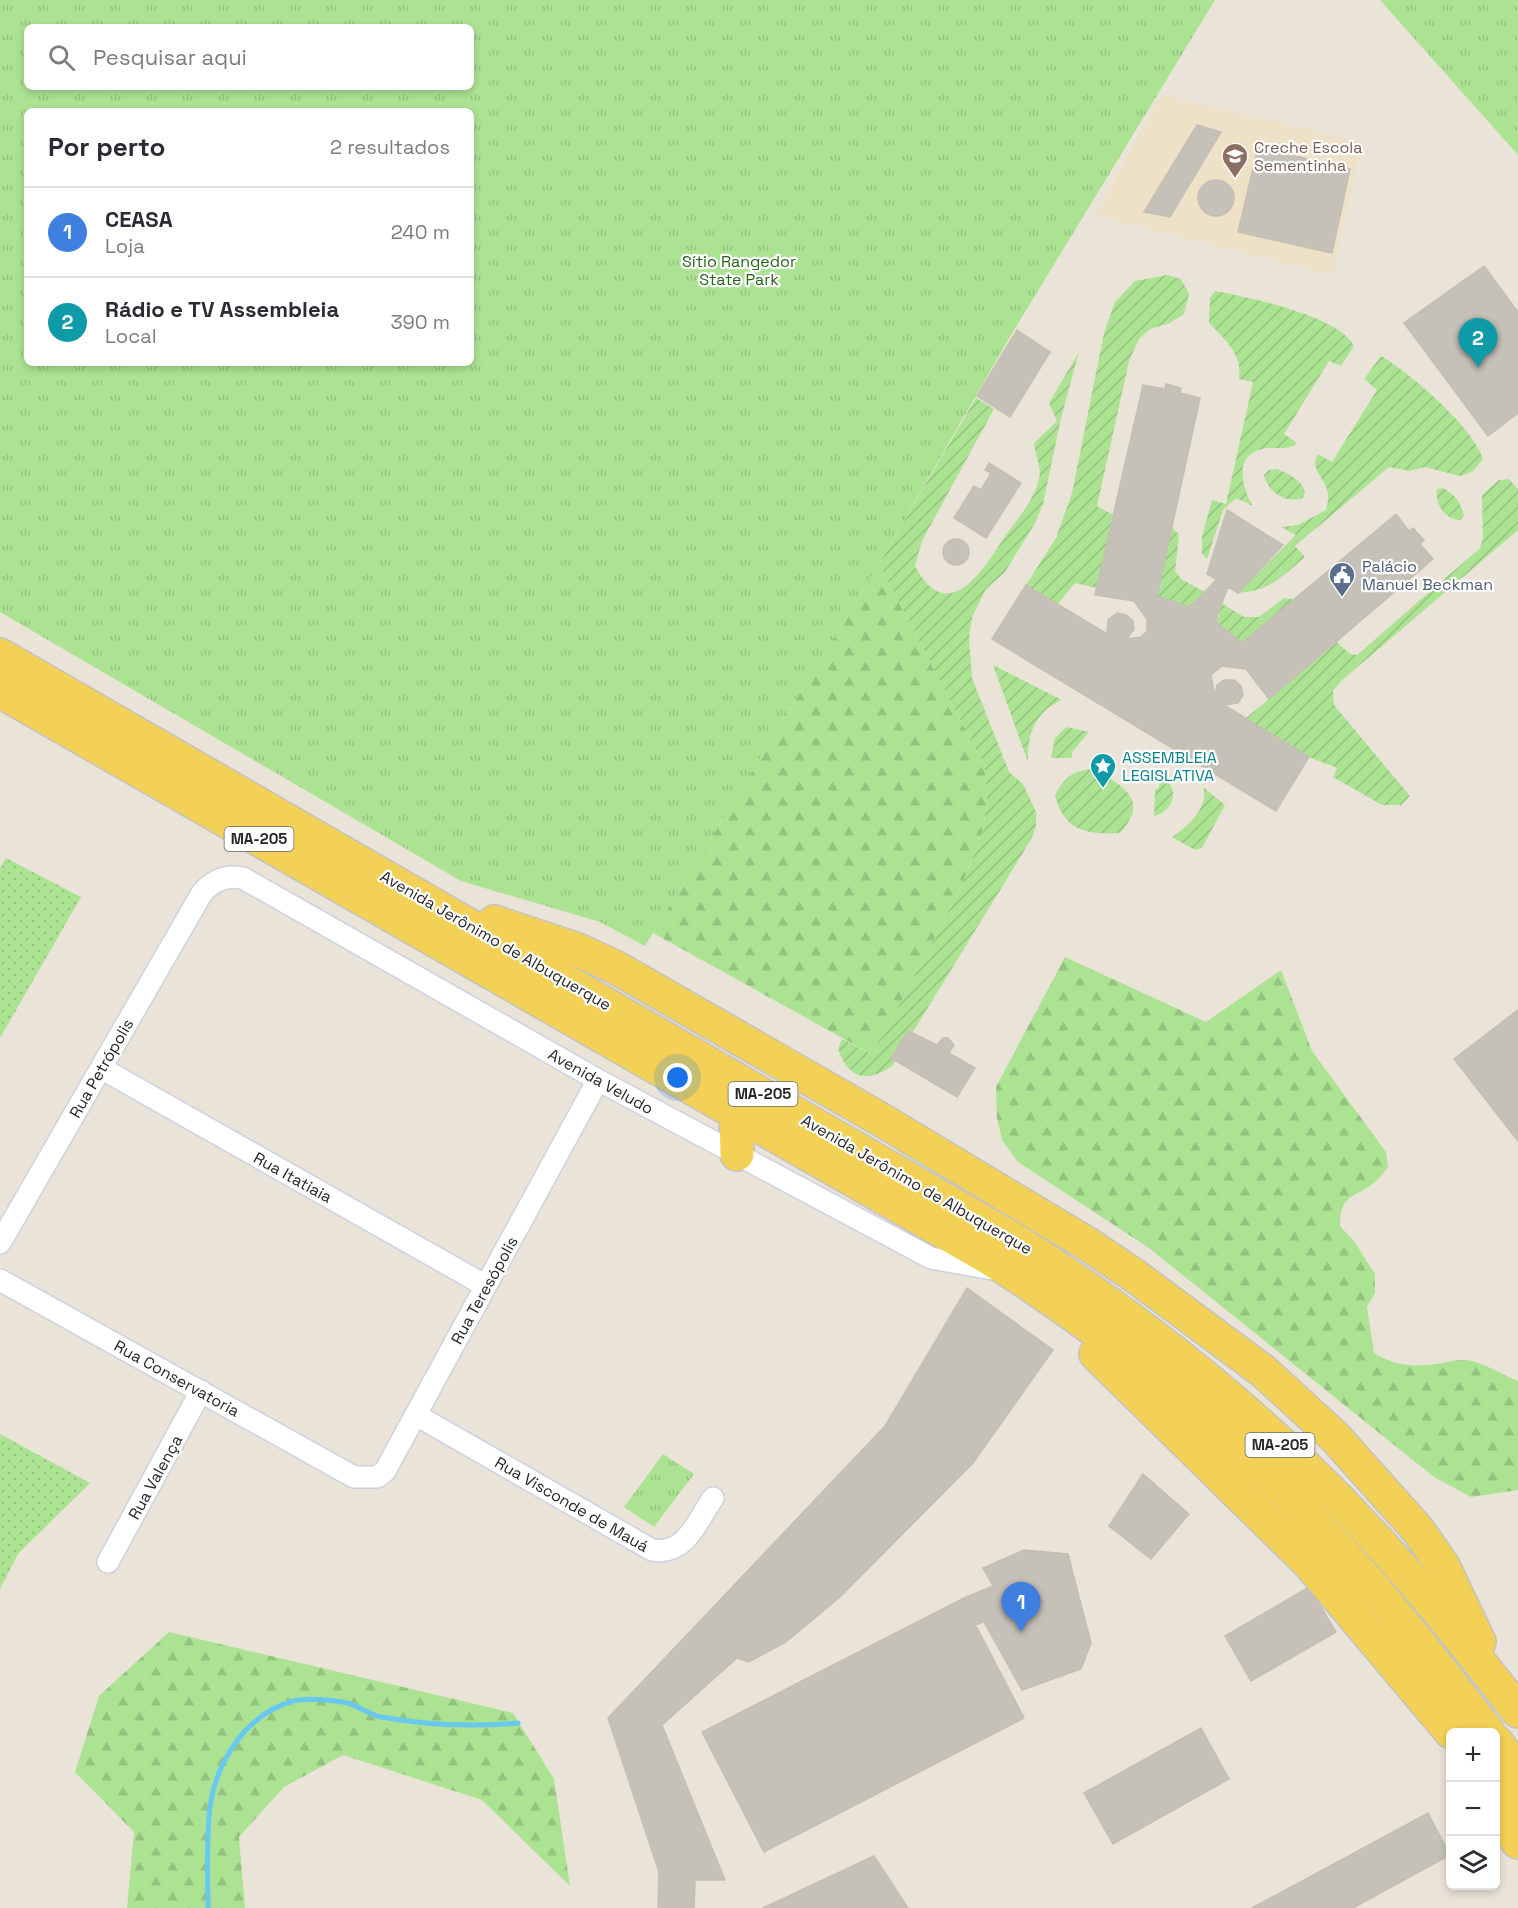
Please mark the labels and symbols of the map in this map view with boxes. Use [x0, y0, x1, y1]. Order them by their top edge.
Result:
place label: Creche Escola Sementinha [1254, 137, 1362, 176]
school or university icon: Creche Escola Sementinha [1220, 141, 1250, 179]
park label: Sítio Rangedor State Park [682, 251, 796, 290]
pin: 2 [1458, 318, 1498, 368]
place label: Palácio Manuel Beckman [1362, 556, 1493, 595]
public building icon: Palácio Manuel Beckman [1327, 560, 1357, 598]
place label: ASSEMBLEIA LEGISLATIVA [1122, 747, 1217, 786]
place icon: ASSEMBLEIA LEGISLATIVA [1088, 751, 1118, 789]
road number: MA-205 [224, 827, 294, 851]
street label: Avenida Jerônimo de Albuquerque [377, 866, 615, 1015]
street label: Rua Petrópolis [65, 1015, 138, 1122]
street label: Avenida Veludo [544, 1044, 657, 1119]
your location [663, 1063, 692, 1092]
road number: MA-205 [728, 1082, 798, 1106]
street label: Avenida Jerônimo de Albuquerque [798, 1110, 1036, 1259]
street label: Rua Itatiaia [250, 1147, 336, 1208]
street label: Rua Teresópolis [446, 1233, 523, 1348]
street label: Rua Conservatoria [110, 1335, 243, 1422]
street label: Rua Valença [124, 1431, 187, 1523]
road number: MA-205 [1246, 1433, 1314, 1457]
street label: Rua Visconde de Mauá [491, 1452, 652, 1557]
pin: 1 [1002, 1582, 1040, 1632]

